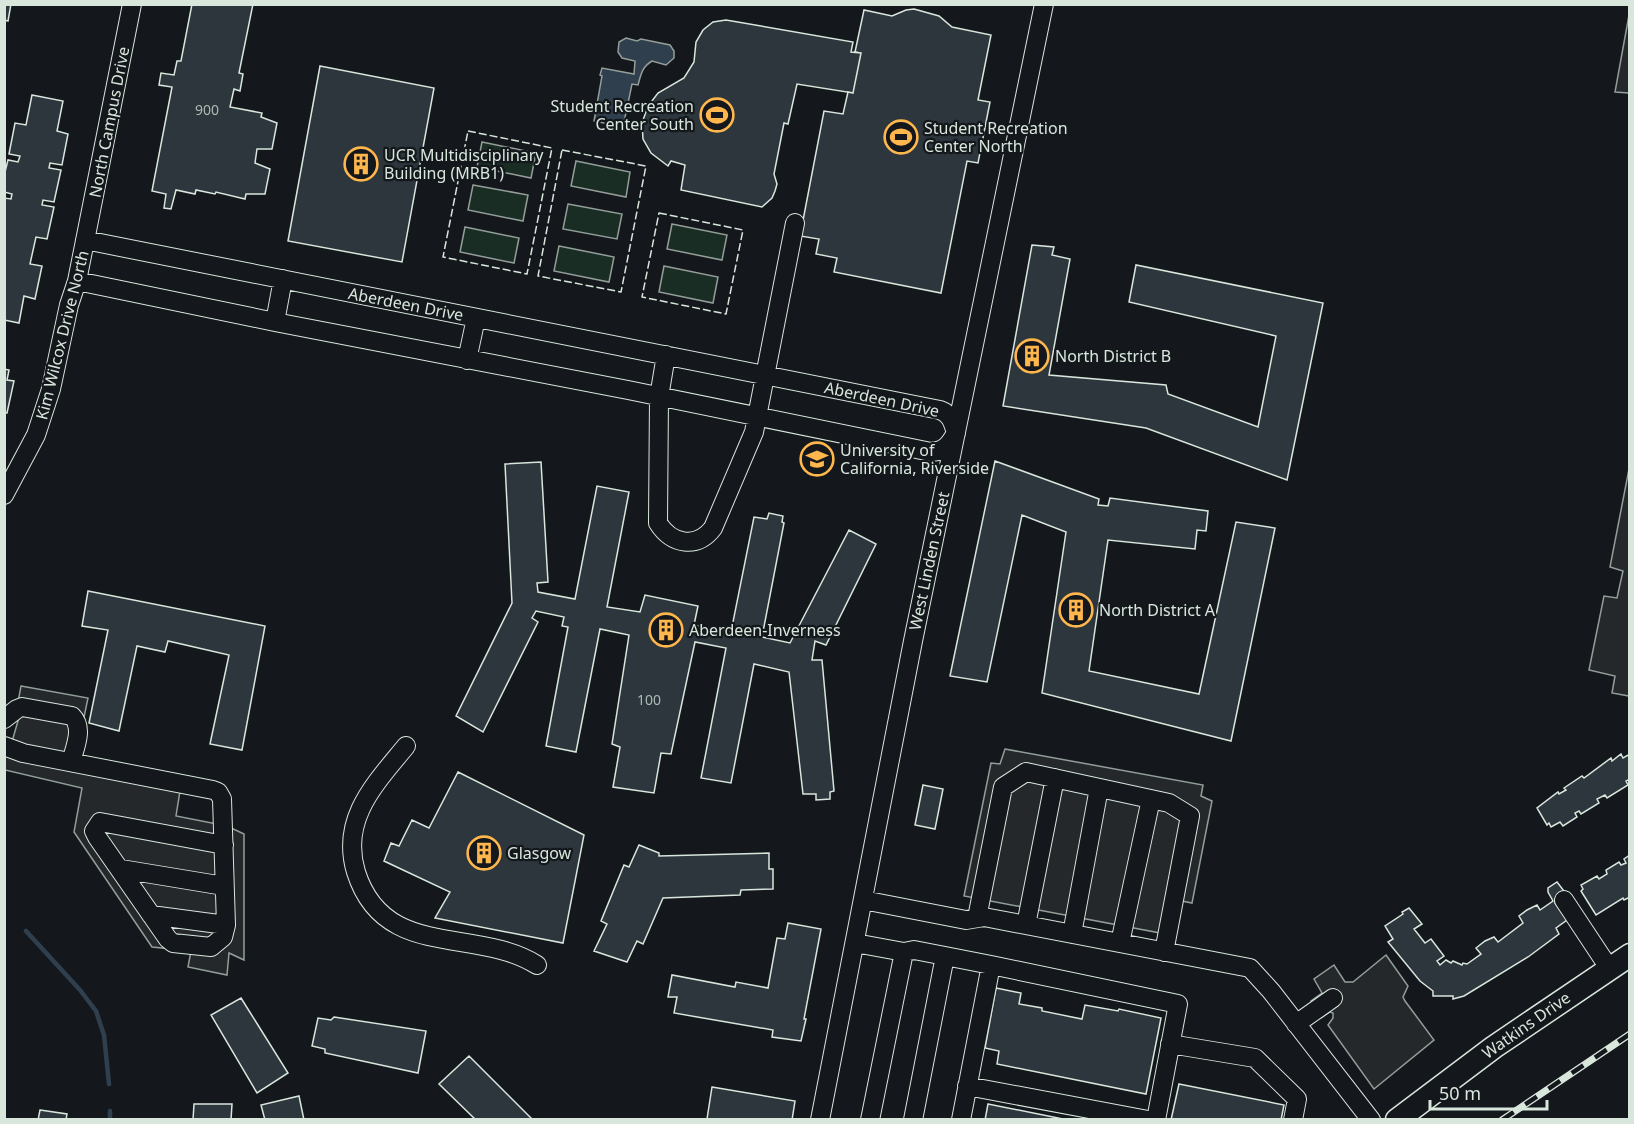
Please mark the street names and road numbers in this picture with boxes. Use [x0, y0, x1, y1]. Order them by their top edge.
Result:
street label: North Campus Drive [84, 45, 134, 199]
street label: Kim Wilcox Drive North [30, 248, 94, 422]
street label: Aberdeen Drive [347, 282, 465, 326]
street label: Aberdeen Drive [823, 376, 941, 422]
street label: West Linden Street [904, 489, 954, 632]
street label: Watkins Drive [1477, 986, 1575, 1064]

